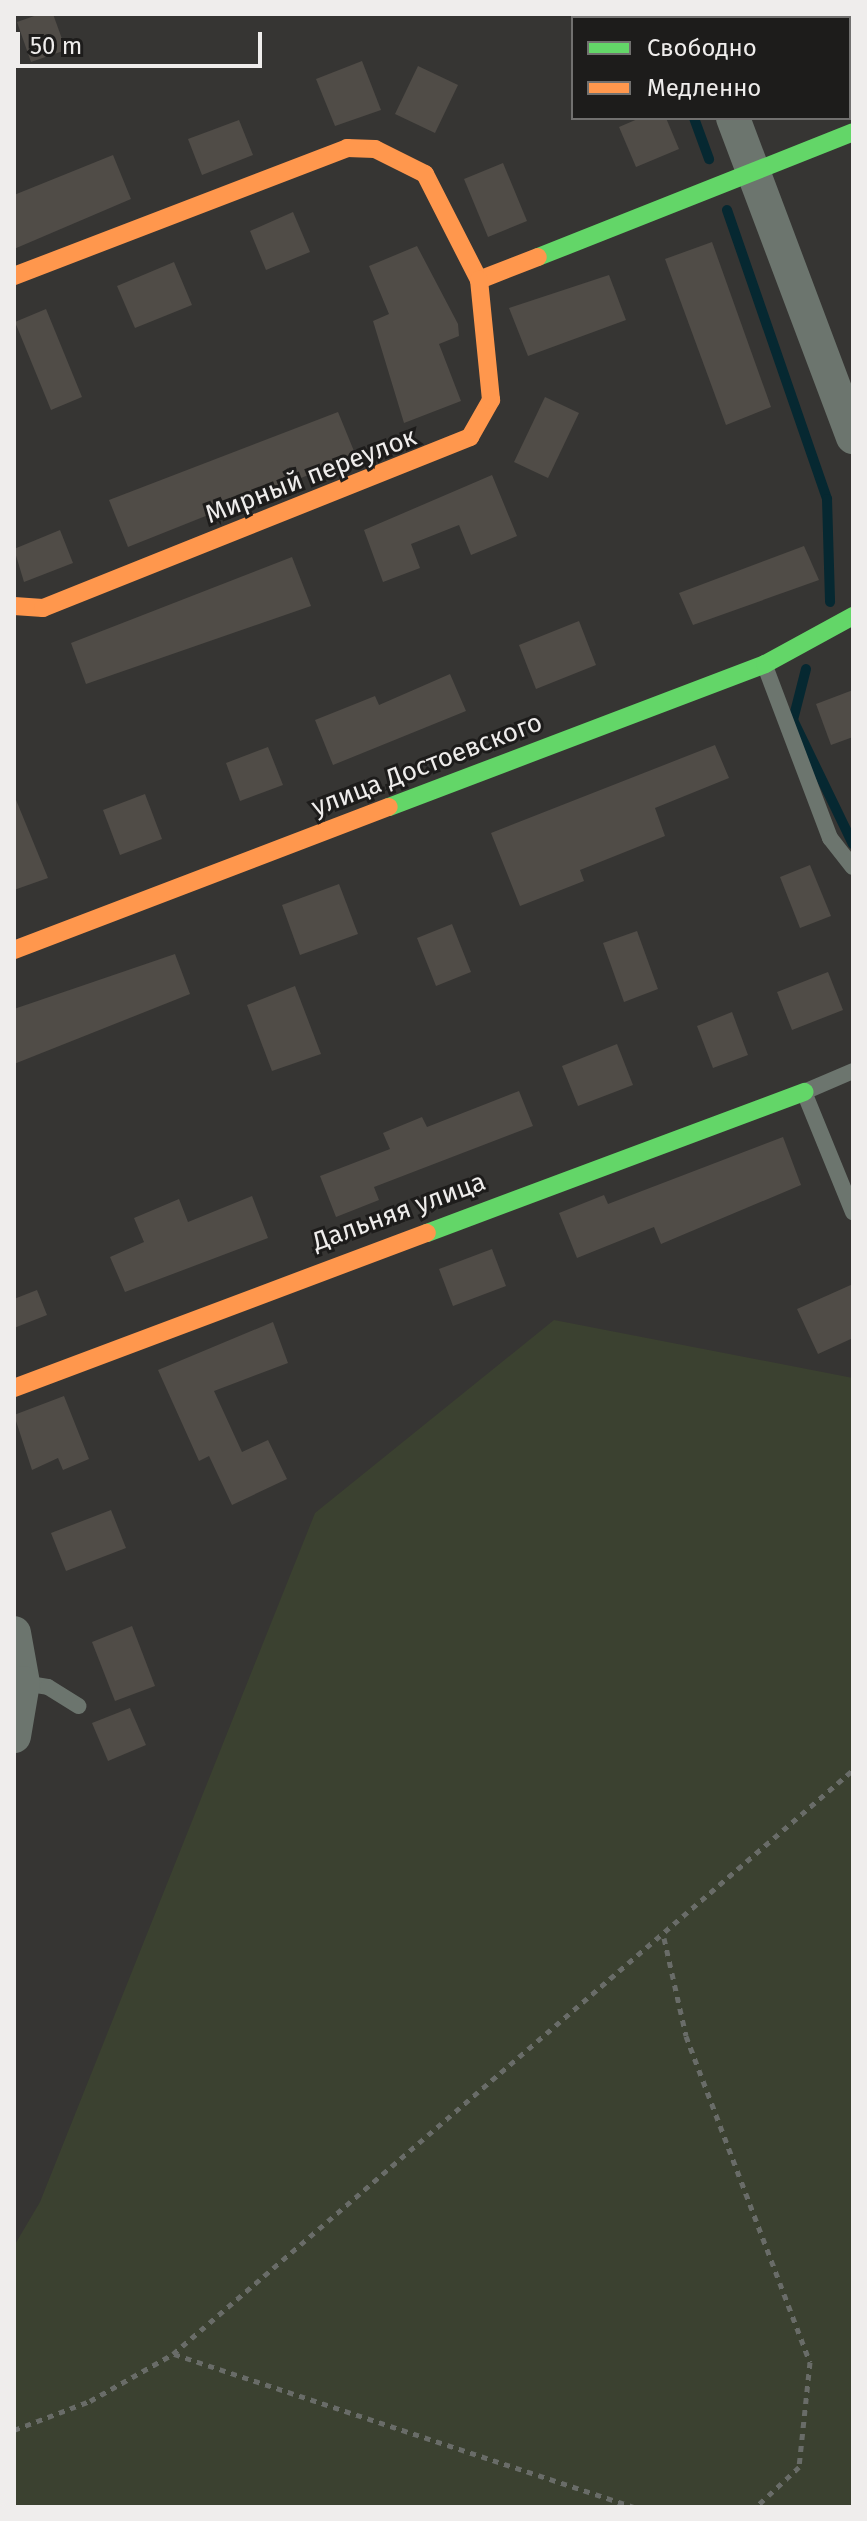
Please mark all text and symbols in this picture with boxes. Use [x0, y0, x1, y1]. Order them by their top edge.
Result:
scale bar [20, 16, 266, 66]
legend [571, 16, 851, 120]
text: 50 m [30, 32, 82, 60]
text: Свободно [647, 34, 757, 62]
text: Медленно [647, 74, 761, 102]
street label: Мирный переулок [201, 421, 421, 531]
street label: улица Достоевского [307, 707, 547, 823]
street label: Дальняя улица [308, 1166, 490, 1258]

